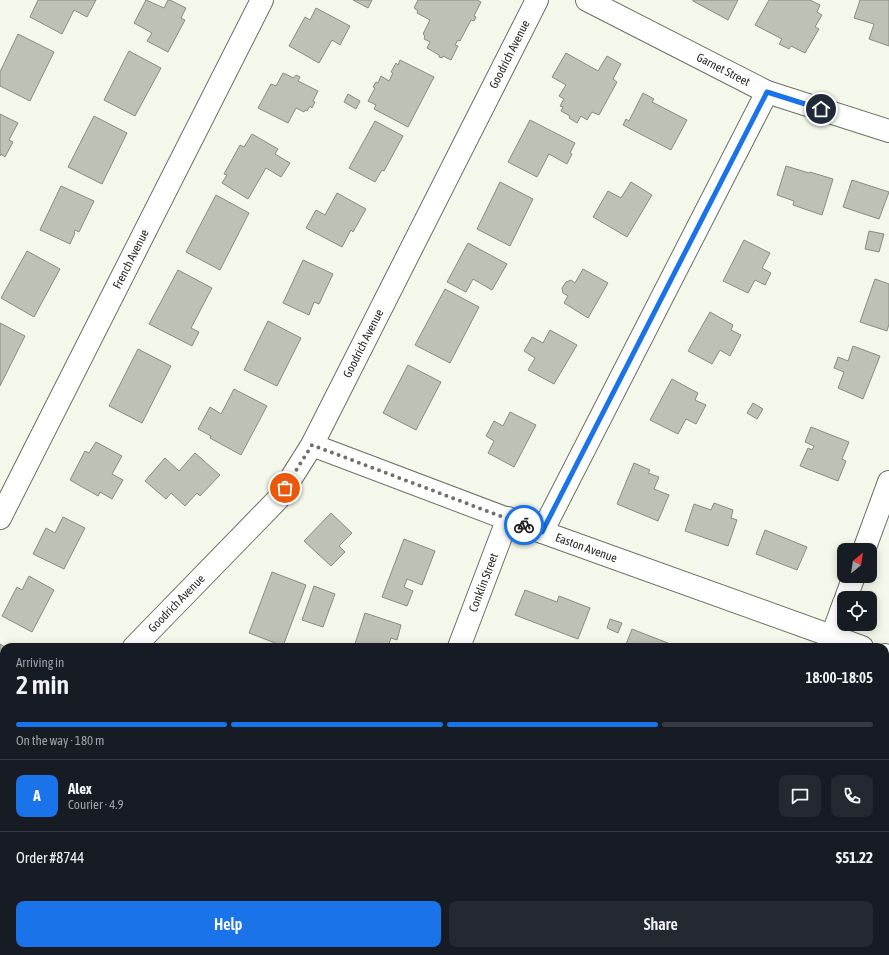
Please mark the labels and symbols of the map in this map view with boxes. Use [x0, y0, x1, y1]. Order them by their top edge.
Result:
street label: Goodrich Avenue [486, 18, 533, 91]
street label: Garnet Street [694, 50, 753, 89]
pin [804, 92, 838, 126]
street label: French Avenue [110, 227, 152, 291]
street label: Goodrich Avenue [340, 307, 386, 380]
pin [268, 471, 302, 505]
courier [504, 505, 544, 545]
street label: Easton Avenue [554, 530, 619, 565]
north arrow [837, 543, 877, 583]
street label: Conklin Street [466, 551, 501, 614]
street label: Goodrich Avenue [145, 572, 208, 635]

